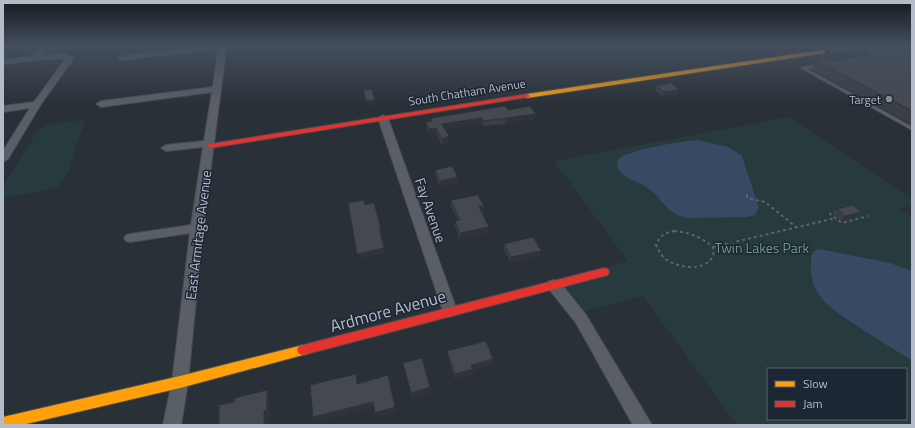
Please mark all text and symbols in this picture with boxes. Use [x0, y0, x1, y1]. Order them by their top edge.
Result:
street label: South Chatham Avenue [407, 73, 527, 111]
place label: Target [849, 90, 882, 109]
marker: Target [884, 94, 894, 104]
street label: East Armitage Avenue [180, 169, 216, 301]
street label: Fay Avenue [410, 175, 452, 245]
park label: Twin Lakes Park [715, 237, 810, 258]
street label: Ardmore Avenue [327, 283, 449, 339]
legend [767, 368, 907, 420]
text: Slow [803, 374, 828, 393]
text: Jam [803, 394, 823, 413]

